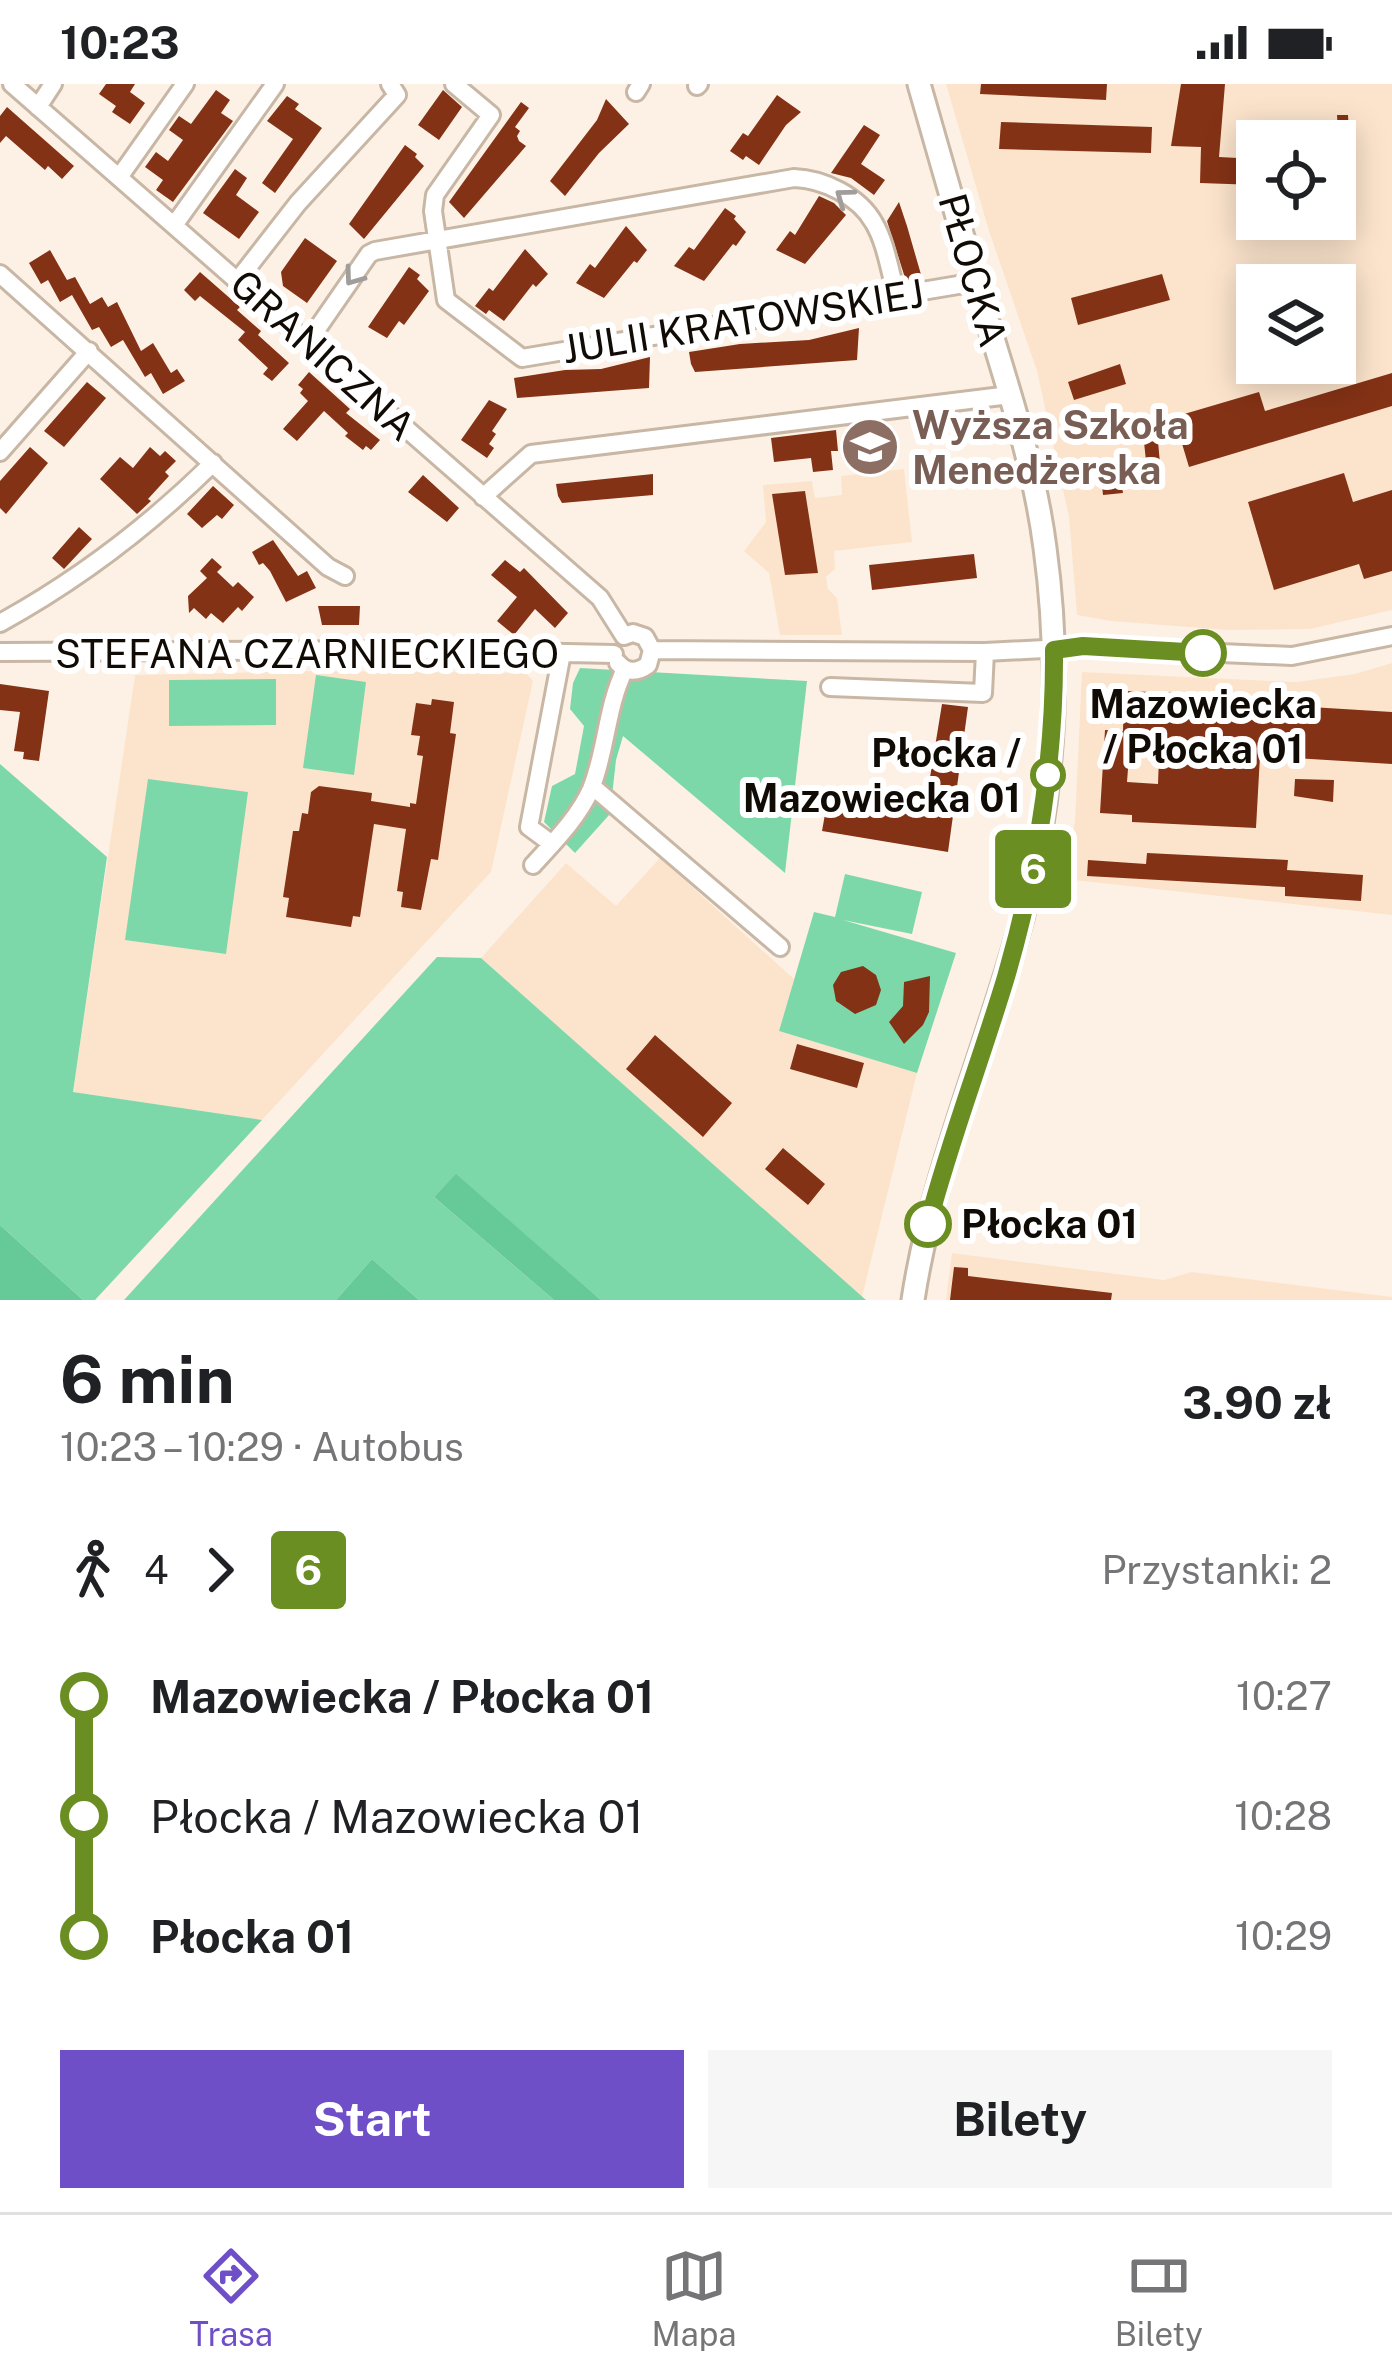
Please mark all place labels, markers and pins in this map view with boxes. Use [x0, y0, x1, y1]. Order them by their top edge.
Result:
place label: Wyższa Szkoła Menedżerska [912, 402, 1189, 493]
school or university icon: Wyższa Szkoła Menedżerska [839, 416, 901, 478]
marker: Mazowiecka / Płocka 01 [1181, 631, 1225, 675]
place label: Mazowiecka / Płocka 01 [1089, 681, 1317, 772]
place label: Płocka / Mazowiecka 01 [743, 730, 1021, 821]
marker: Płocka / Mazowiecka 01 [1032, 759, 1064, 791]
place label: Płocka 01 [961, 1201, 1138, 1247]
marker: Płocka 01 [906, 1202, 950, 1246]

